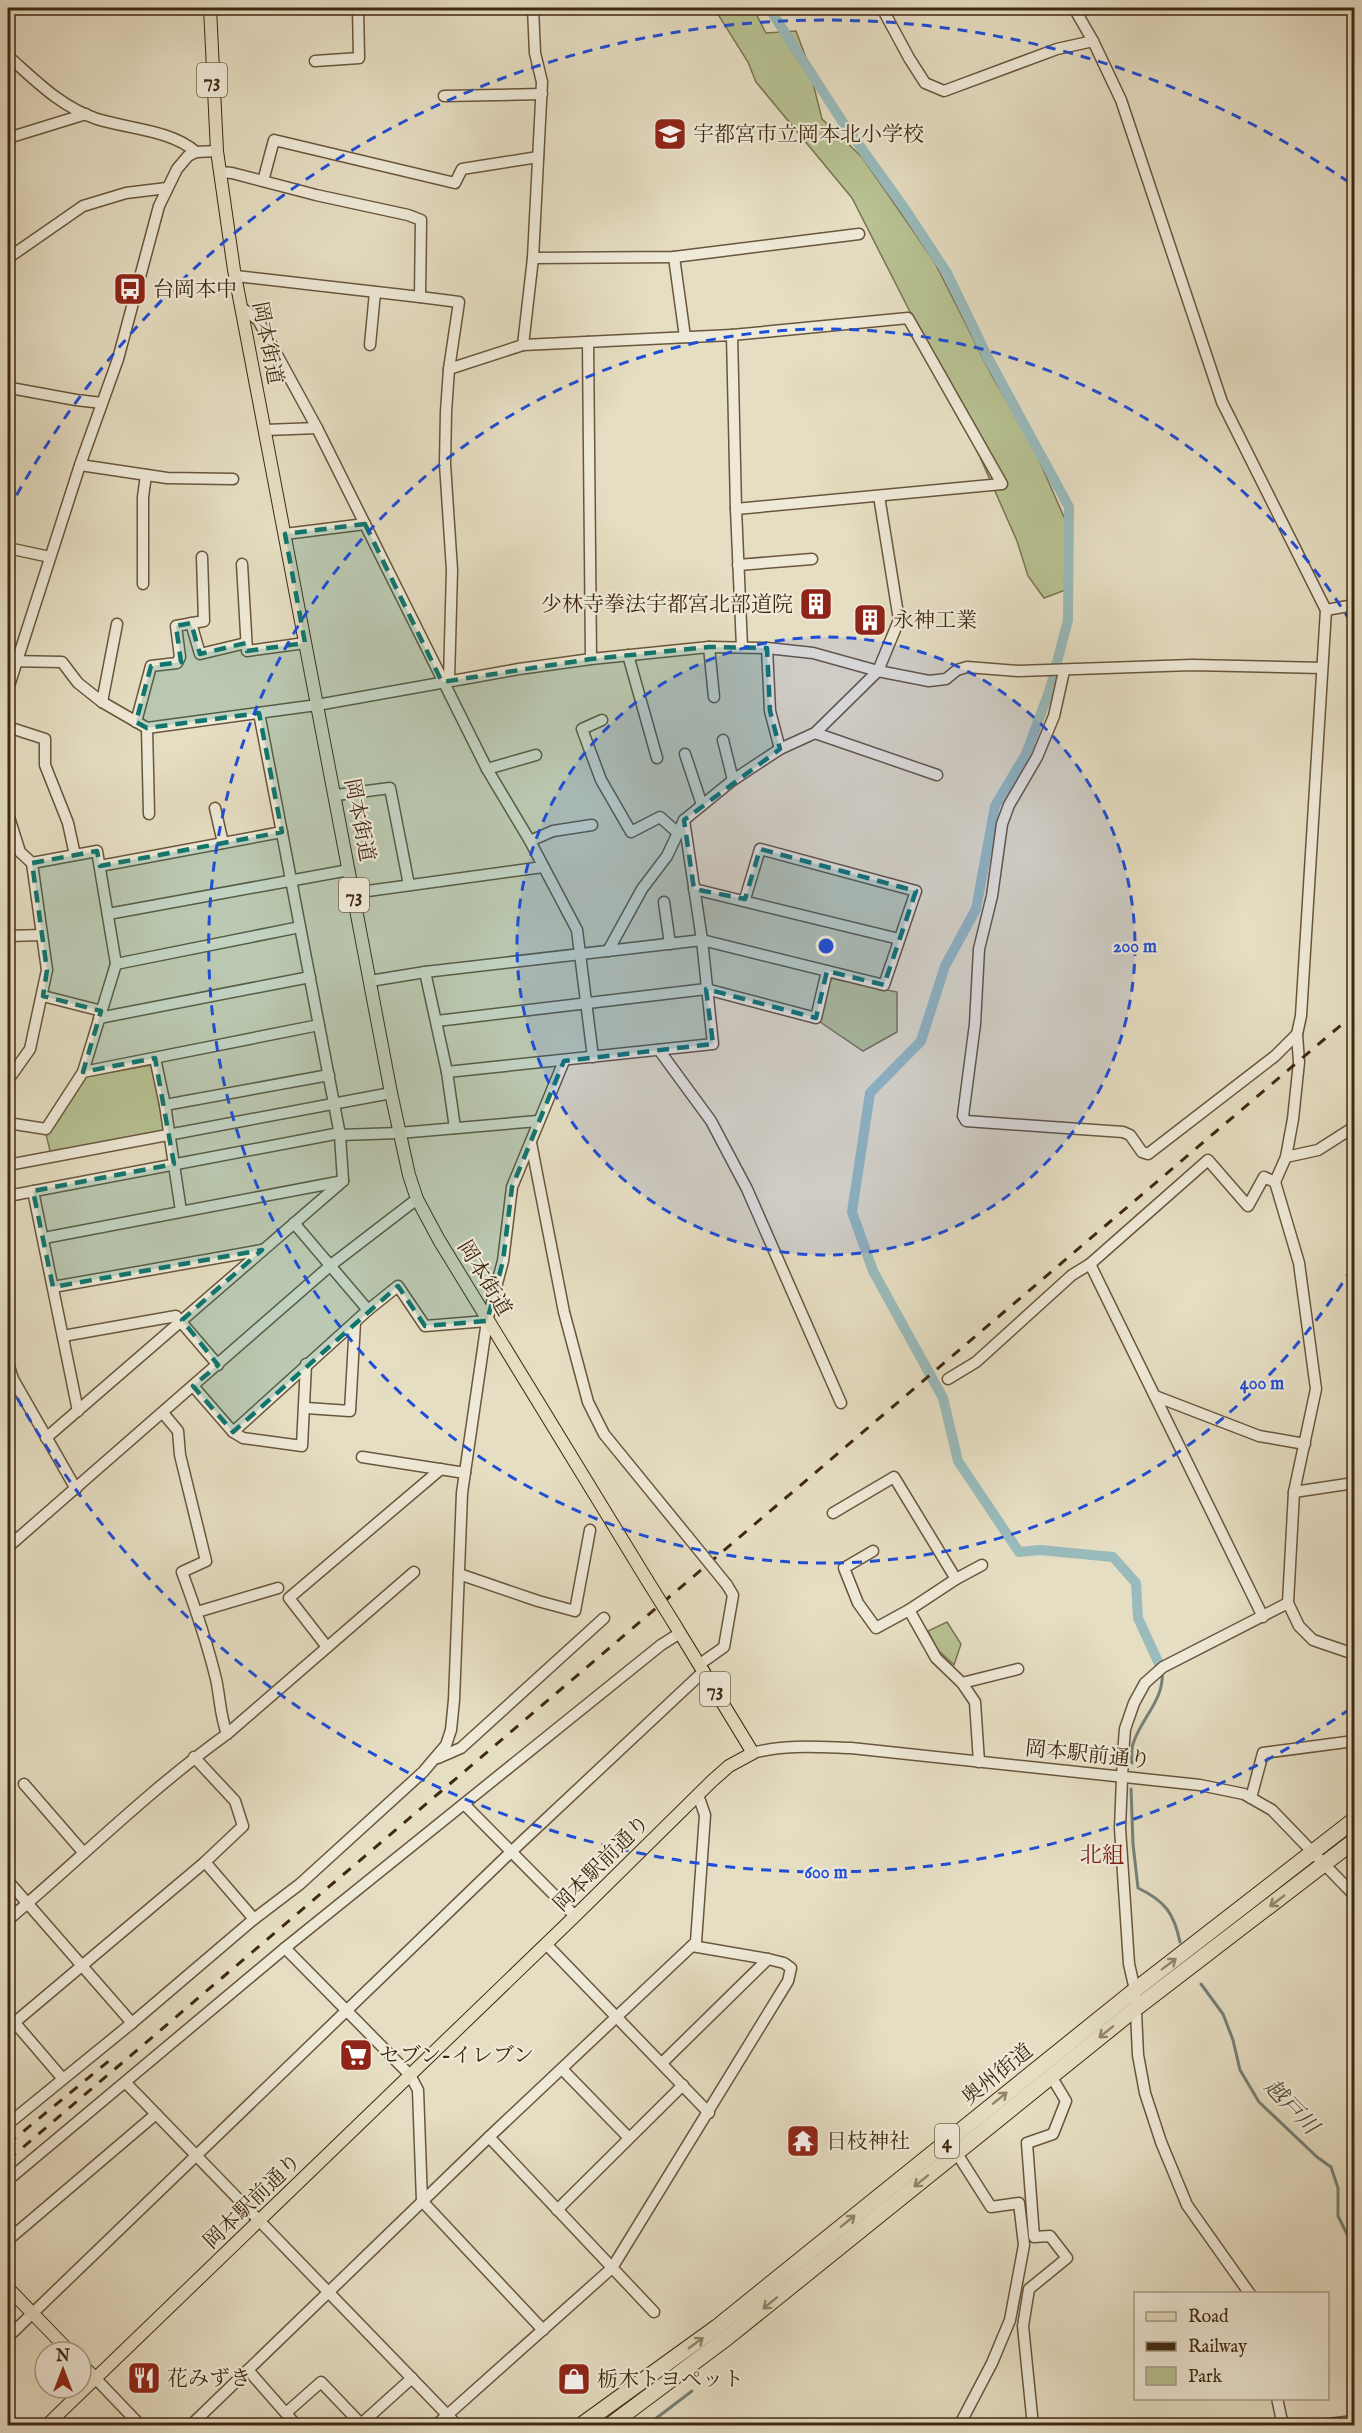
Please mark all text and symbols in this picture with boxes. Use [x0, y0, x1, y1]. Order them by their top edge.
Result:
road number: 73 [197, 63, 227, 97]
school or university icon: 宇都宮市立岡本北小学校 [652, 116, 688, 152]
place label: 宇都宮市立岡本北小学校 [693, 122, 924, 149]
bus stop icon: 台岡本中 [112, 271, 148, 307]
place label: 台岡本中 [153, 277, 237, 304]
street label: 岡本街道 [245, 299, 288, 387]
building icon: 少林寺拳法宇都宮北部道院 [798, 586, 834, 622]
place label: 少林寺拳法宇都宮北部道院 [541, 592, 793, 619]
building icon: 永神工業 [852, 602, 888, 638]
place label: 永神工業 [893, 608, 977, 635]
street label: 岡本街道 [337, 776, 380, 864]
road number: 73 [339, 878, 369, 912]
centre of rings [816, 936, 836, 956]
text: 200 m [1113, 936, 1157, 959]
street label: 岡本街道 [451, 1236, 517, 1322]
text: 400 m [1240, 1373, 1284, 1396]
road number: 73 [700, 1672, 730, 1706]
street label: 岡本駅前通り [1024, 1735, 1152, 1776]
street label: 岡本駅前通り [548, 1810, 656, 1918]
district label: 北組 [1080, 1842, 1124, 1870]
text: 600 m [804, 1862, 848, 1885]
one-way arrow [1270, 1894, 1286, 1907]
one-way arrow [1161, 1958, 1177, 1971]
one-way arrow [1098, 2026, 1114, 2039]
supermarket icon: セブン-イレブン [338, 2037, 374, 2073]
street label: 奥州街道 [957, 2038, 1039, 2112]
place label: セブン-イレブン [379, 2043, 534, 2070]
water label: 越戸川 [1258, 2074, 1325, 2142]
one-way arrow [992, 2092, 1008, 2105]
temple icon: 日枝神社 [785, 2123, 821, 2159]
road number: 4 [935, 2124, 959, 2158]
place label: 日枝神社 [826, 2129, 910, 2156]
street label: 岡本駅前通り [198, 2149, 308, 2256]
one-way arrow [913, 2174, 929, 2187]
one-way arrow [840, 2215, 856, 2228]
legend [1134, 2292, 1329, 2400]
one-way arrow [762, 2297, 778, 2310]
text: Road [1188, 2306, 1229, 2329]
one-way arrow [687, 2336, 703, 2349]
text: Railway [1188, 2336, 1247, 2359]
north arrow [33, 2340, 93, 2400]
text: N [55, 2347, 70, 2367]
restaurant icon: 花みずき [126, 2360, 162, 2396]
shop icon: 栃木トヨペット [556, 2361, 592, 2397]
place label: 花みずき [167, 2366, 251, 2393]
text: Park [1188, 2366, 1223, 2389]
place label: 栃木トヨペット [597, 2367, 744, 2394]

